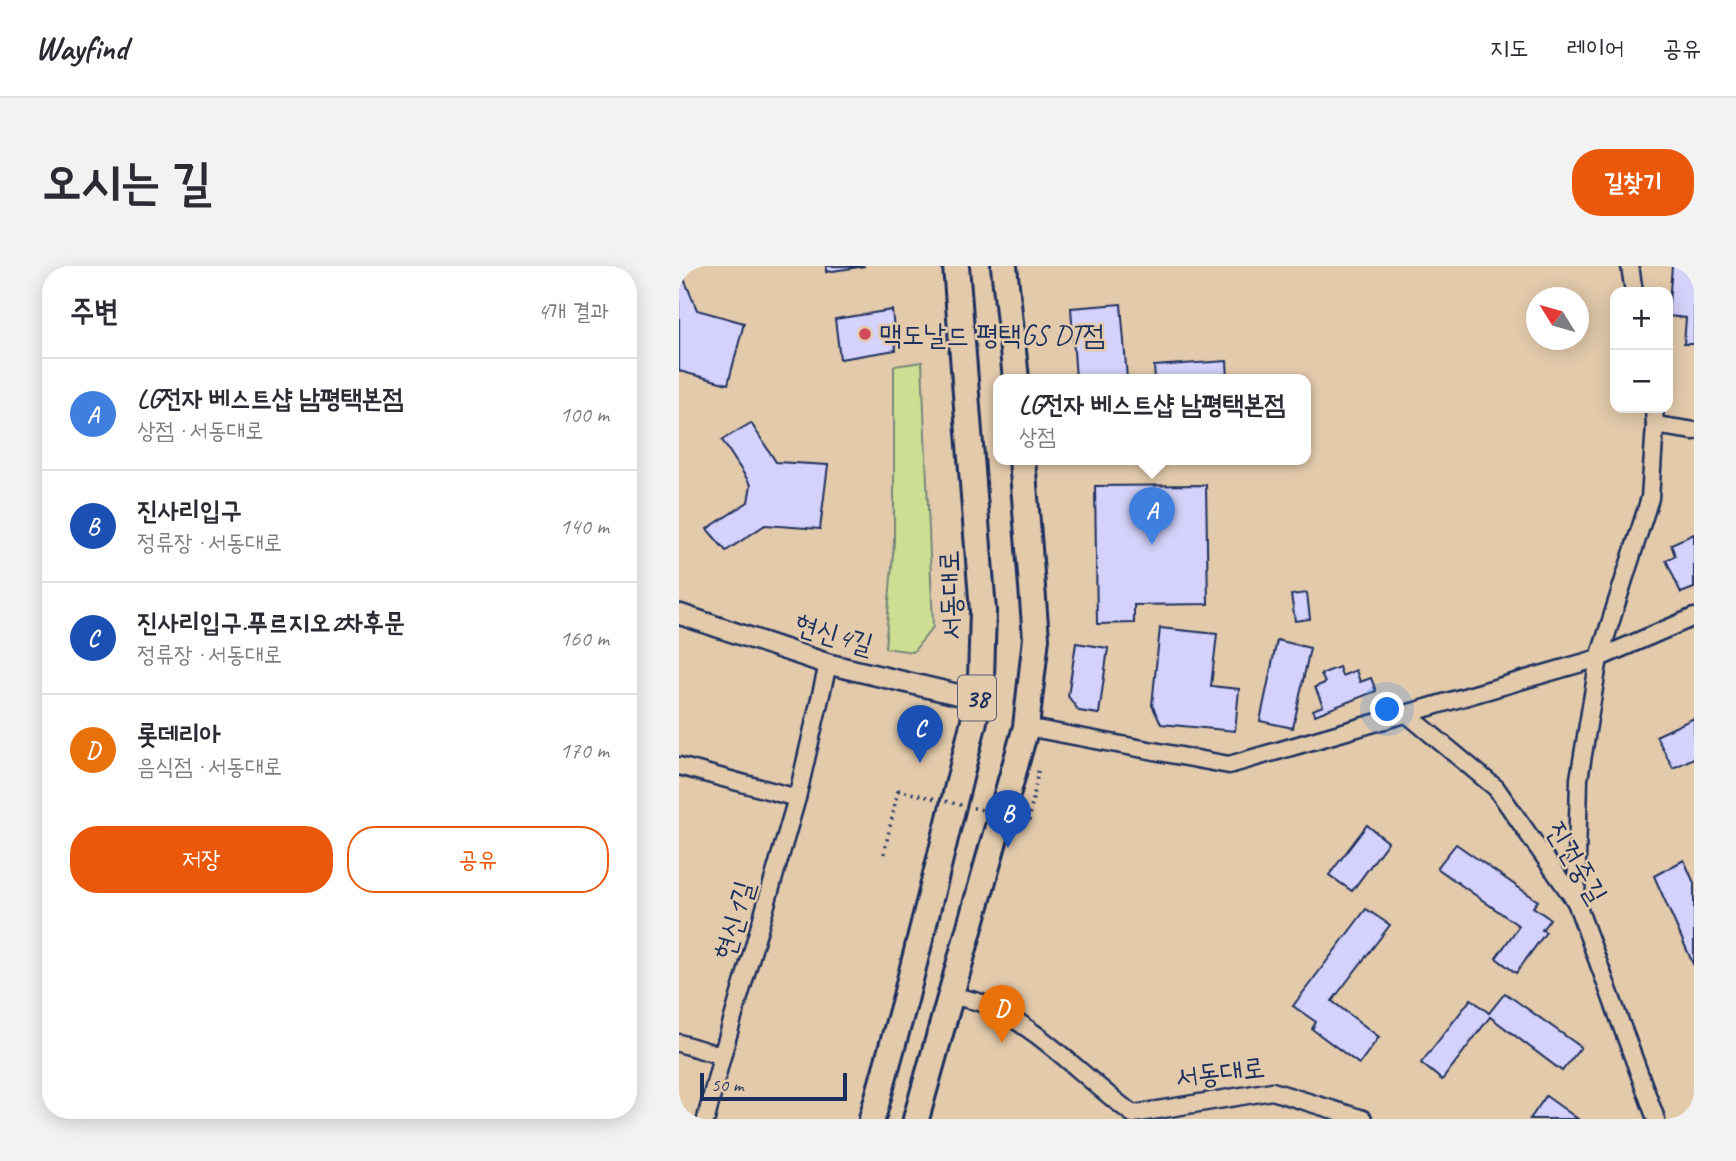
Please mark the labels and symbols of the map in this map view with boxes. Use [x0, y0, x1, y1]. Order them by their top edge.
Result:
north arrow [1526, 287, 1589, 350]
place label: 맥도날드 평택GS DT점 [879, 317, 1105, 352]
marker: 맥도날드 평택GS DT점 [857, 326, 873, 342]
pin: A [1129, 487, 1175, 545]
street label: 서동대로 [931, 549, 969, 641]
street label: 현신4길 [791, 606, 877, 662]
road number: 38 [958, 676, 996, 720]
your location [1370, 692, 1404, 726]
pin: C [897, 705, 943, 763]
pin: B [985, 790, 1031, 848]
street label: 진건중길 [1539, 814, 1615, 910]
street label: 현신1길 [706, 877, 762, 963]
pin: D [979, 985, 1025, 1043]
street label: 서동대로 [1173, 1049, 1267, 1095]
scale bar [700, 1070, 847, 1102]

